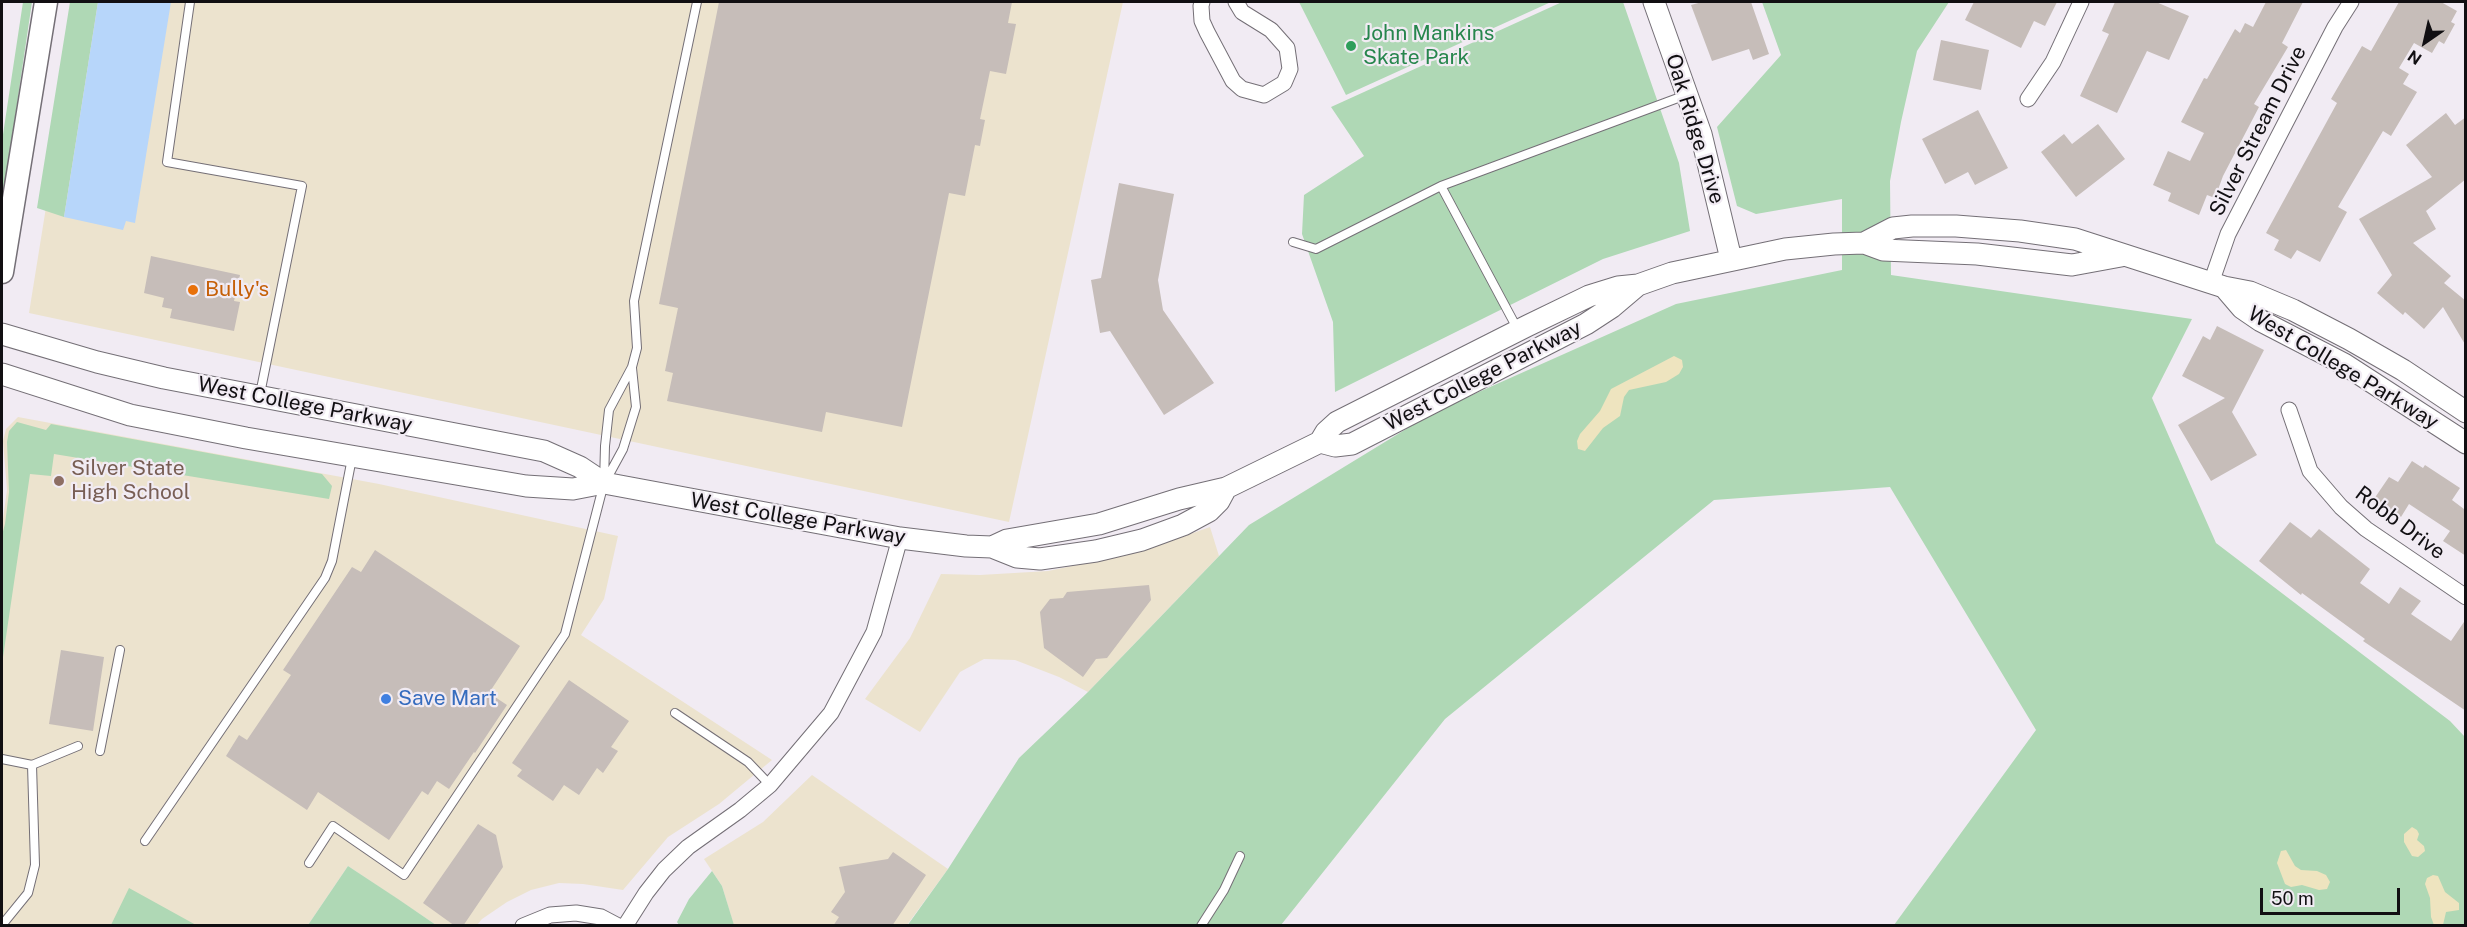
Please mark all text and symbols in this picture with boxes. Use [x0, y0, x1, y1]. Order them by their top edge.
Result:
north arrow [2395, 12, 2455, 72]
place label: John Mankins Skate Park [1363, 21, 1494, 71]
marker: John Mankins Skate Park [1344, 39, 1358, 53]
street label: Silver Stream Drive [2204, 42, 2312, 220]
text: N [2404, 46, 2425, 69]
street label: Oak Ridge Drive [1660, 51, 1730, 207]
place label: Bully's [205, 277, 269, 303]
marker: Bully's [186, 283, 200, 297]
street label: West College Parkway [2243, 301, 2443, 435]
street label: West College Parkway [1380, 315, 1586, 437]
street label: West College Parkway [196, 372, 414, 438]
place label: Silver State High School [71, 456, 190, 506]
marker: Silver State High School [52, 474, 66, 488]
street label: Robb Drive [2350, 481, 2450, 565]
street label: West College Parkway [688, 488, 908, 550]
place label: Save Mart [398, 686, 497, 712]
marker: Save Mart [379, 692, 393, 706]
scale bar [2263, 876, 2402, 914]
text: 50 m [2271, 888, 2314, 909]

